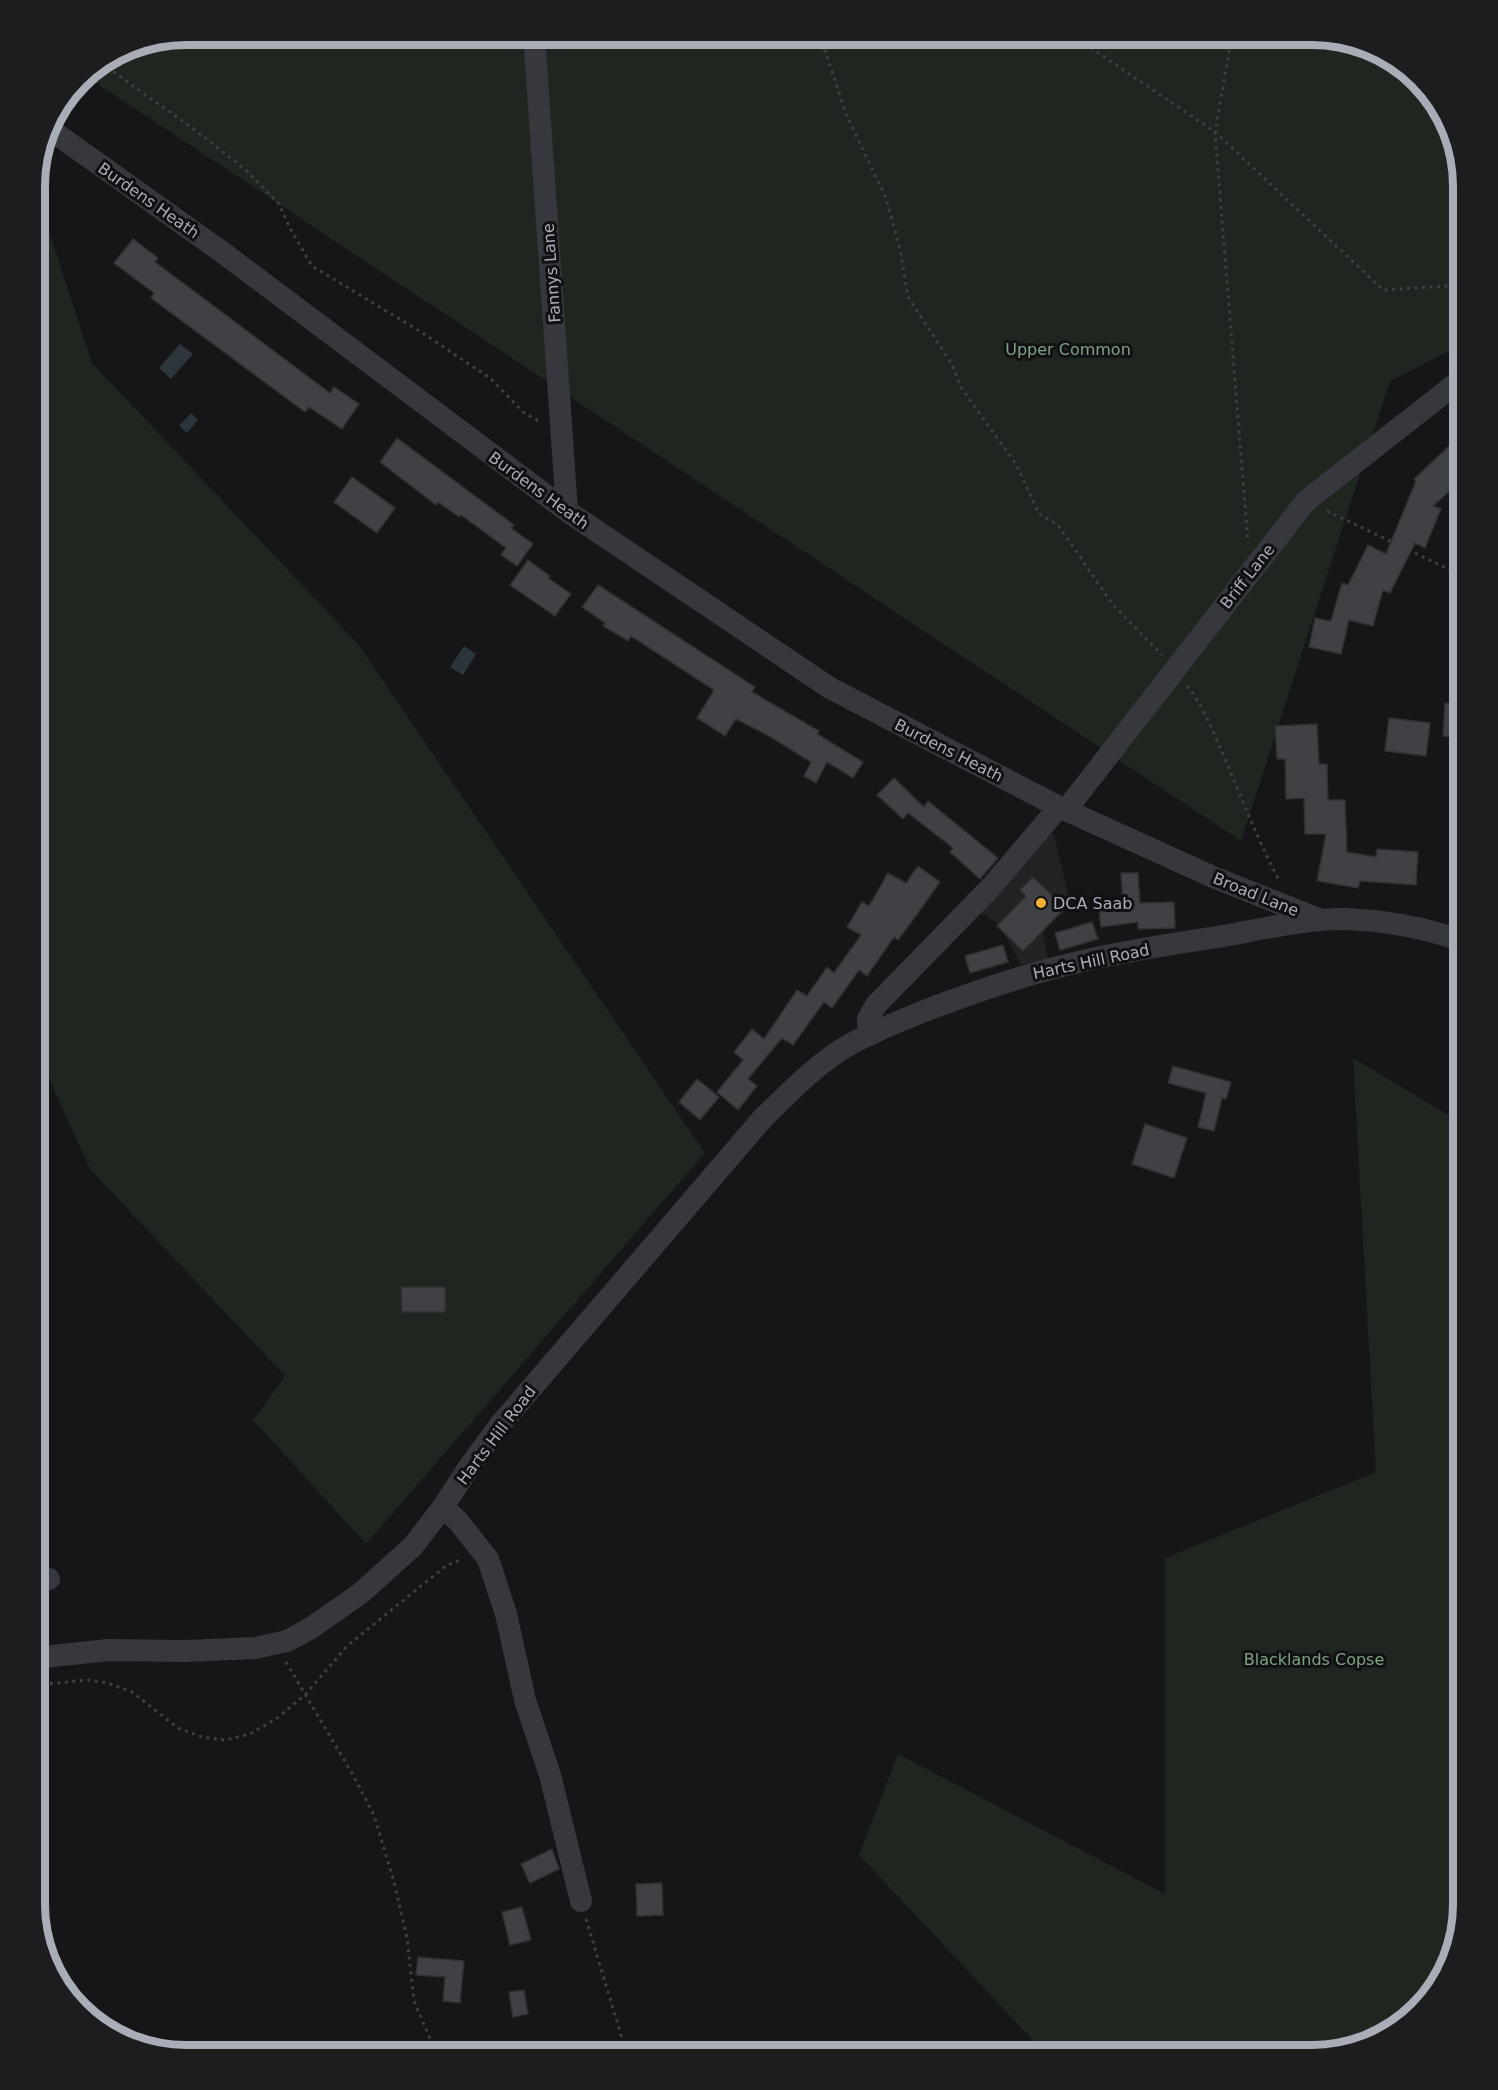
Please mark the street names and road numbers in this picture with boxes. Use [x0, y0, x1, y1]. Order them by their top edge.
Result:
street label: Burdens Heath [94, 158, 203, 242]
street label: Fannys Lane [539, 223, 564, 323]
street label: Burdens Heath [485, 448, 592, 533]
street label: Briff Lane [1216, 540, 1279, 612]
street label: Burdens Heath [891, 715, 1006, 786]
street label: Broad Lane [1210, 869, 1301, 920]
street label: Harts Hill Road [1031, 940, 1151, 983]
street label: Harts Hill Road [453, 1382, 540, 1488]

